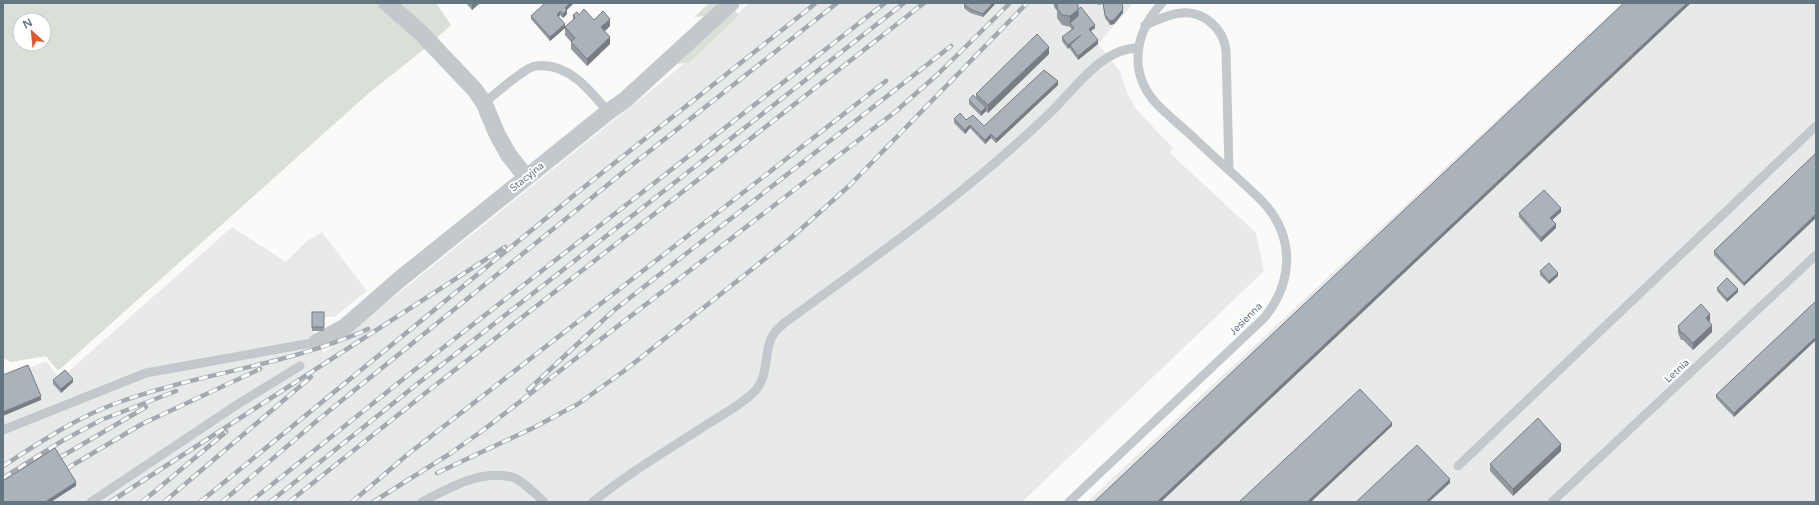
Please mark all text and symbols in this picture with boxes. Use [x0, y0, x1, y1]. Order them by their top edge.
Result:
north arrow [12, 12, 52, 52]
text: N [21, 16, 35, 31]
street label: Stacyjna [508, 160, 546, 194]
street label: Jesienna [1227, 300, 1265, 338]
street label: Letnia [1662, 357, 1692, 385]

